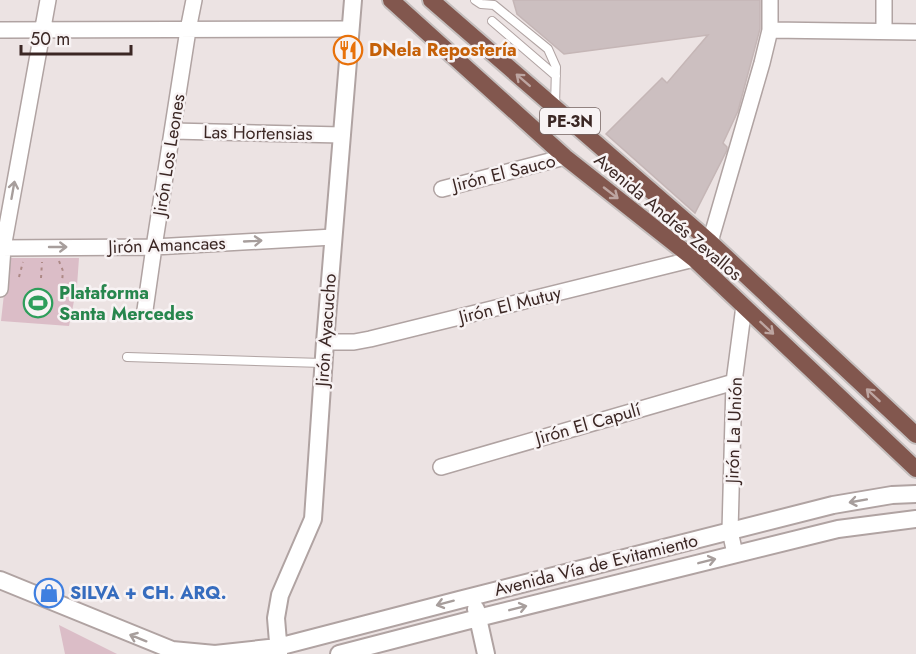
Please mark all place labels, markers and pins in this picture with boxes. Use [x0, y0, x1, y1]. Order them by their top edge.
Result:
restaurant icon: DNela Repostería [332, 34, 364, 66]
place label: DNela Repostería [369, 37, 517, 63]
place label: Plataforma Santa Mercedes [59, 280, 193, 327]
sports icon: Plataforma Santa Mercedes [22, 287, 54, 319]
shop icon: SILVA + CH. ARQ. [33, 577, 65, 609]
place label: SILVA + CH. ARQ. [70, 580, 226, 606]

